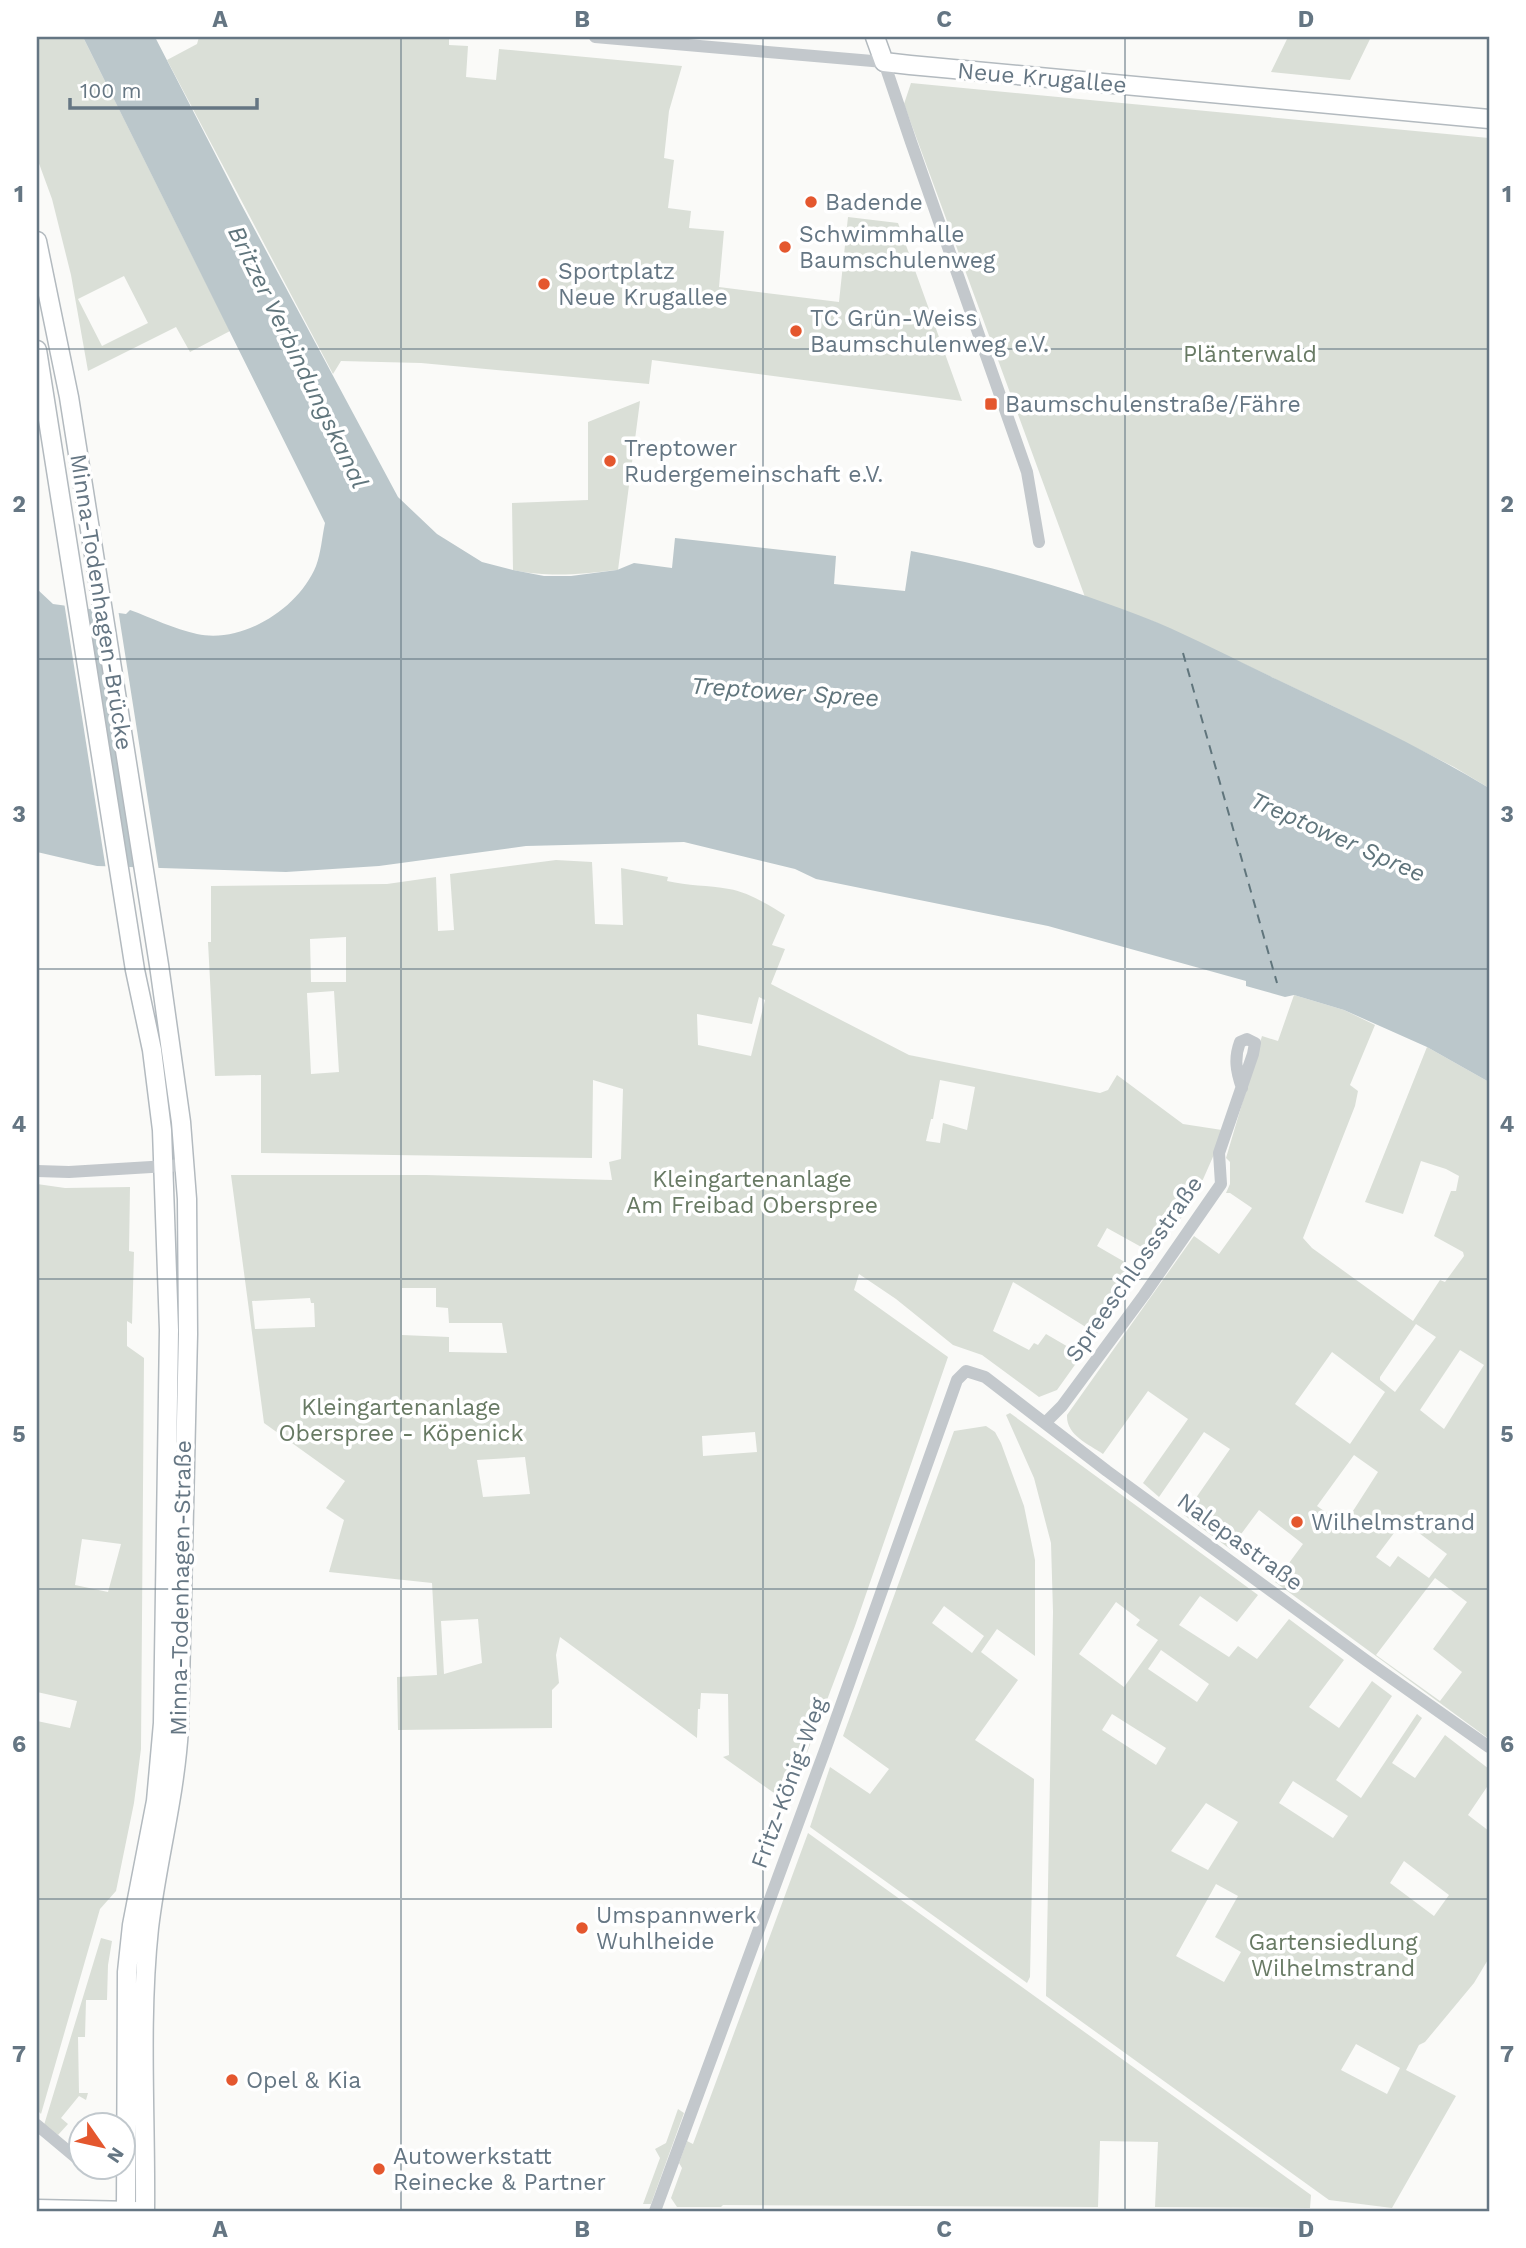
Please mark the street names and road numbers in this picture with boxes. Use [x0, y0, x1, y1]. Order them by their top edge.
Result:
street label: Neue Krugallee [956, 57, 1128, 99]
street label: Minna-Todenhagen-Brücke [64, 452, 138, 752]
street label: Spreeschlossstraße [1060, 1171, 1208, 1367]
street label: Minna-Todenhagen-Straße [165, 1440, 197, 1736]
street label: Nalepastraße [1172, 1487, 1308, 1597]
street label: Fritz-König-Weg [746, 1693, 833, 1872]

